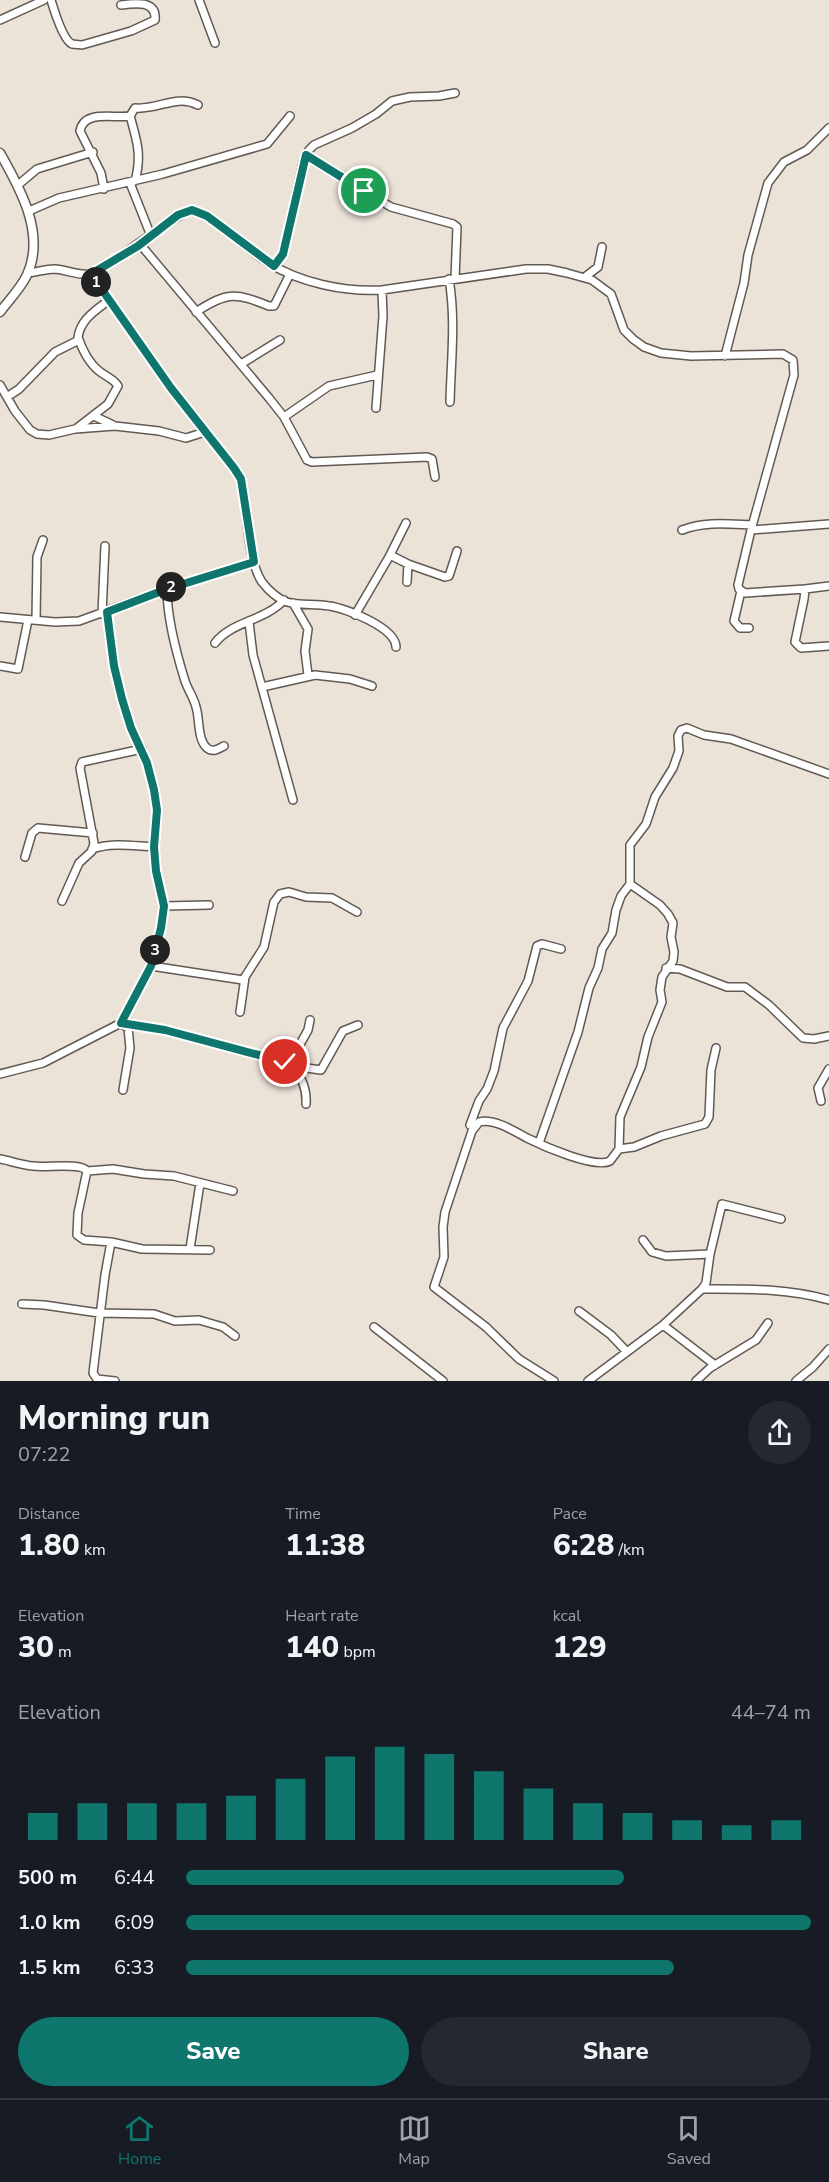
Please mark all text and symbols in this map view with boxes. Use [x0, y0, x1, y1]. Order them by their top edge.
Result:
pin [338, 165, 389, 216]
icon: arrive [347, 174, 380, 207]
pin: 1 [81, 267, 111, 297]
text: 1 [91, 271, 101, 293]
pin: 2 [156, 572, 186, 602]
text: 2 [166, 576, 176, 598]
pin: 3 [140, 935, 170, 965]
text: 3 [150, 939, 160, 961]
pin [259, 1036, 310, 1087]
icon: check [268, 1045, 301, 1078]
text: Morning run [18, 1396, 210, 1441]
button: share [748, 1401, 811, 1464]
text: 07:22 [18, 1441, 71, 1468]
text: Distance [18, 1503, 80, 1525]
text: Time [285, 1503, 321, 1525]
text: Pace [553, 1503, 587, 1525]
text: 1.80 [18, 1525, 80, 1566]
text: 11:38 [285, 1525, 365, 1566]
text: 6:28 [553, 1525, 614, 1566]
text: km [80, 1539, 106, 1561]
text: /km [614, 1539, 645, 1561]
text: Elevation [18, 1605, 84, 1627]
text: Heart rate [285, 1605, 359, 1627]
text: kcal [553, 1605, 581, 1627]
text: 30 [18, 1627, 54, 1668]
text: 140 [285, 1627, 339, 1668]
text: 129 [553, 1627, 607, 1668]
text: m [54, 1641, 72, 1663]
text: bpm [339, 1641, 376, 1663]
text: Elevation [18, 1699, 101, 1726]
text: 44–74 m [731, 1699, 811, 1726]
text: 500 m [18, 1864, 77, 1891]
text: 6:44 [114, 1864, 155, 1891]
text: 1.0 km [18, 1909, 81, 1936]
text: 6:09 [114, 1909, 155, 1936]
text: 1.5 km [18, 1954, 81, 1981]
text: 6:33 [114, 1954, 155, 1981]
button: Save [18, 2017, 409, 2086]
button: Share [421, 2017, 811, 2086]
tab: Home [118, 2112, 161, 2170]
tab: Map [398, 2112, 431, 2170]
tab: Saved [667, 2112, 711, 2170]

